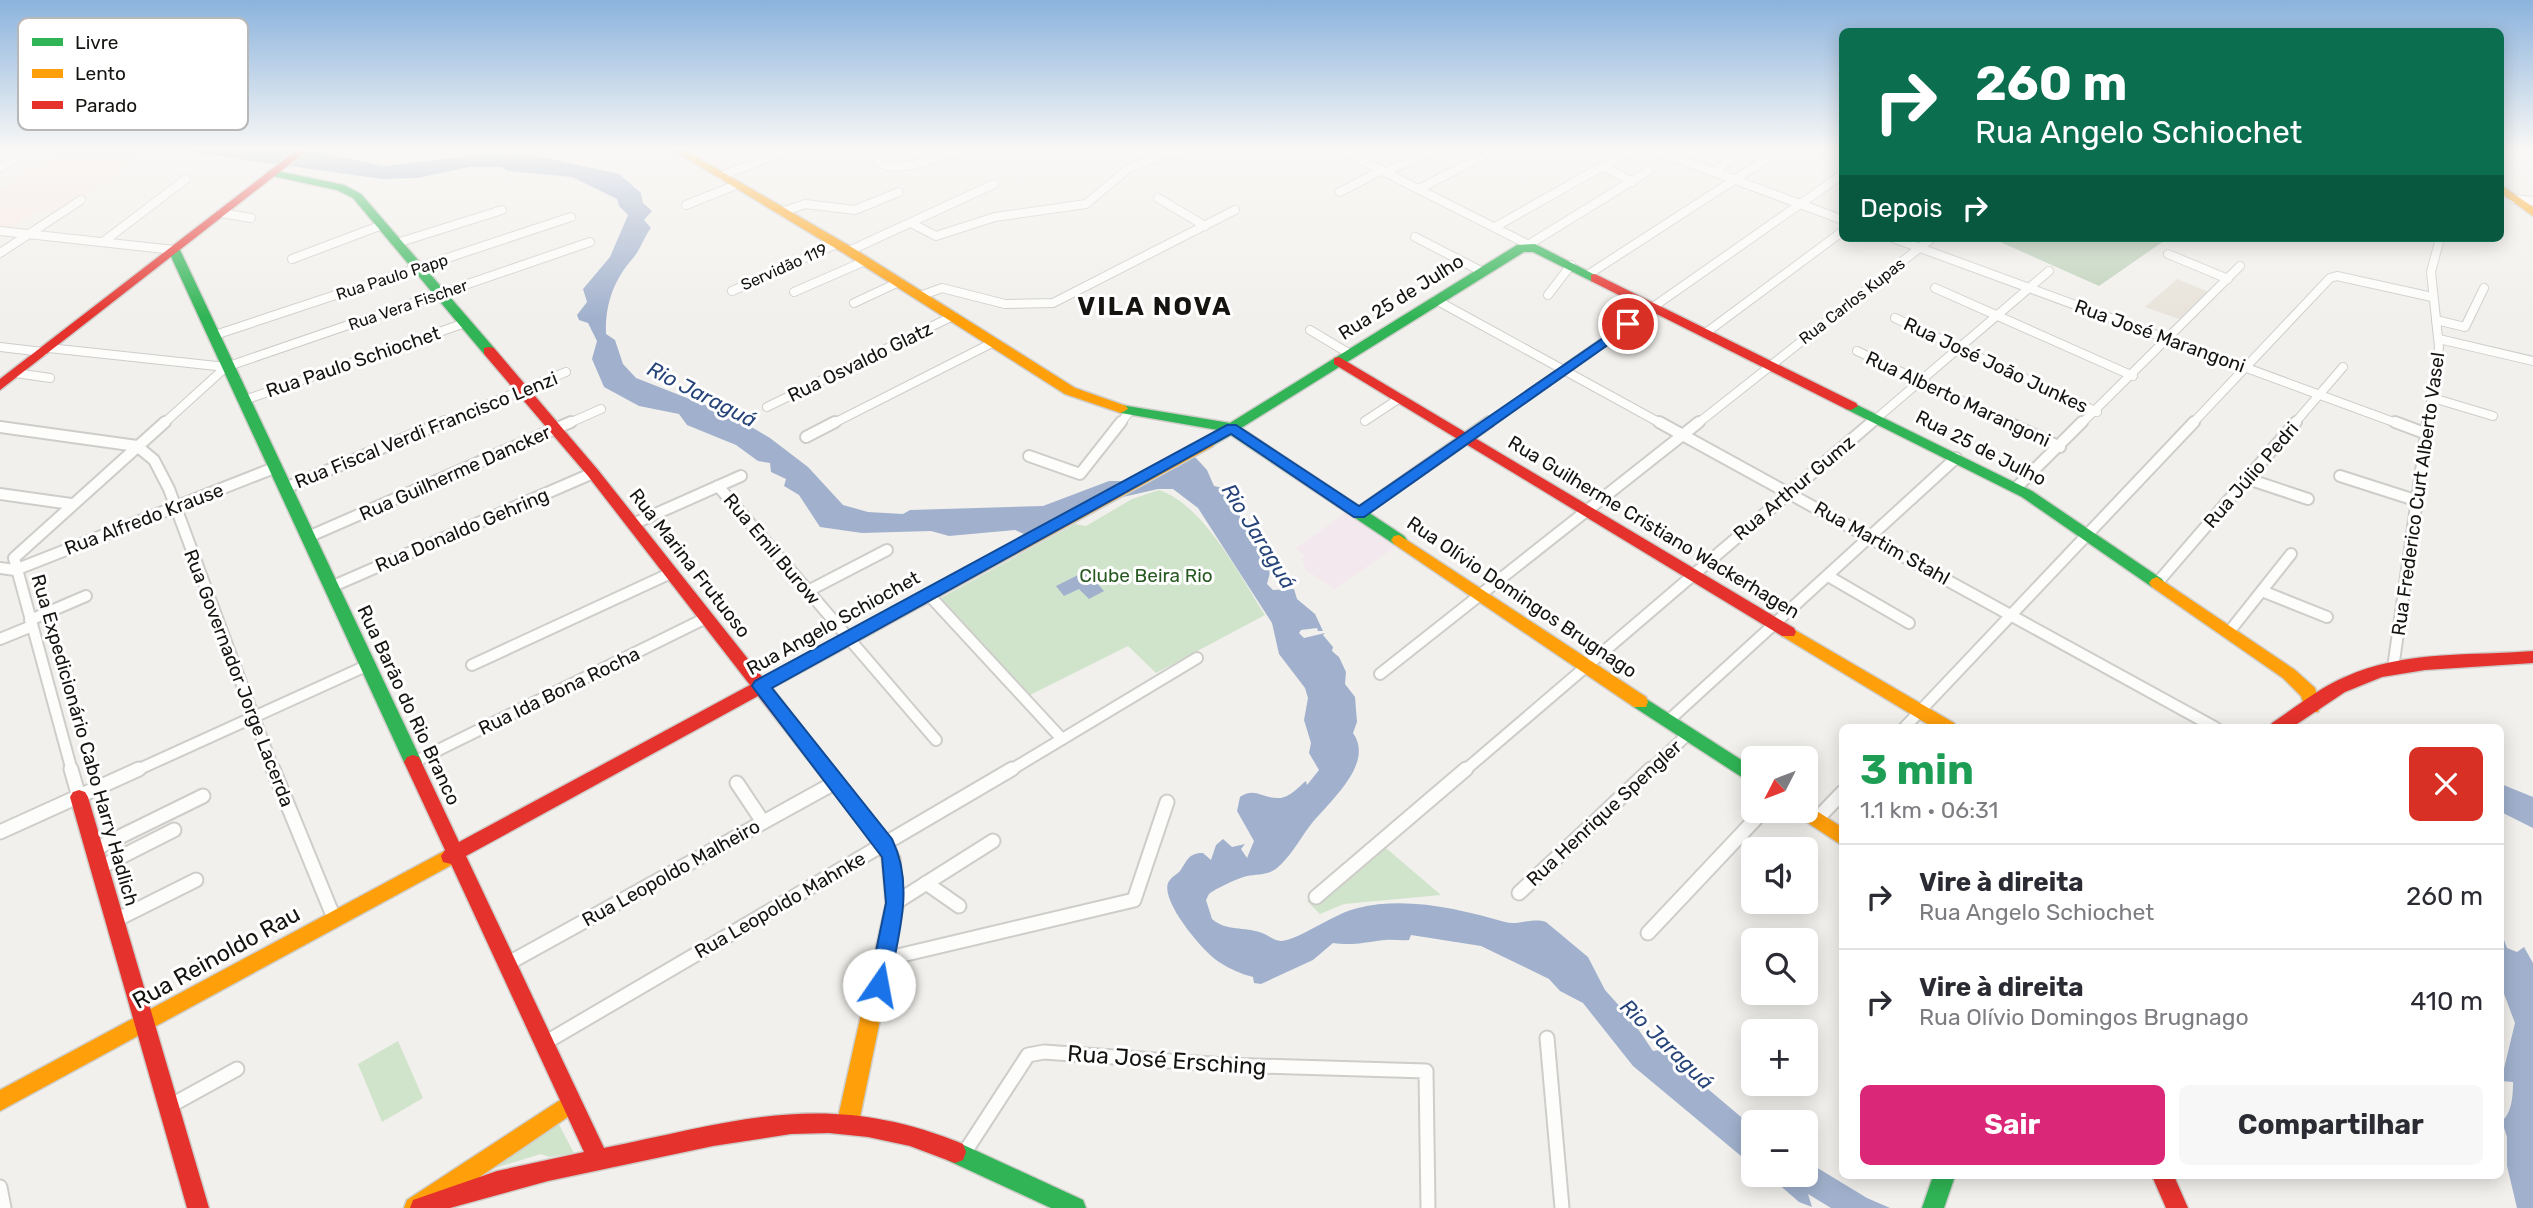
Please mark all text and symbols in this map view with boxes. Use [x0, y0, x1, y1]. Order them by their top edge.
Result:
legend [18, 18, 248, 130]
text: Livre [75, 31, 119, 54]
text: 260 m [1975, 54, 2127, 112]
icon: right [1860, 56, 1951, 147]
text: Lento [75, 62, 126, 85]
text: Parado [75, 94, 137, 117]
text: Rua Angelo Schiochet [1975, 113, 2302, 151]
icon: right [1956, 189, 1994, 227]
text: Depois [1860, 193, 1942, 224]
street label: Servidão 119 [738, 240, 830, 294]
street label: Rua 25 de Julho [1334, 249, 1468, 345]
street label: Rua Paulo Papp [334, 250, 450, 304]
street label: Rua Carlos Kupas [1795, 254, 1909, 348]
street label: Rua Vera Fischer [346, 276, 470, 334]
district label: VILA NOVA [1077, 291, 1233, 322]
pin [1598, 294, 1658, 354]
street label: Rua José Marangoni [2072, 294, 2248, 378]
icon: arrive [1609, 305, 1647, 343]
street label: Rua José João Junkes [1900, 312, 2092, 418]
street label: Rua Osvaldo Glatz [784, 317, 936, 407]
street label: Rua Paulo Schiochet [263, 321, 444, 403]
street label: Rua Alberto Marangoni [1862, 346, 2054, 452]
street label: Rua Frederico Curt Alberto Vasel [2387, 351, 2449, 637]
water label: Rio Jaraguá [643, 356, 761, 432]
street label: Rua Fiscal Verdi Francisco Lenzi [291, 367, 561, 493]
street label: Rua 25 de Julho [1912, 405, 2050, 491]
street label: Rua Júlio Pedri [2199, 417, 2303, 533]
street label: Rua Guilherme Dancker [356, 420, 555, 526]
street label: Rua Guilherme Cristiano Wackerhagen [1504, 431, 1804, 623]
street label: Rua Arthur Gumz [1729, 431, 1859, 545]
street label: Rua Alfredo Krause [61, 478, 227, 560]
water label: Rio Jaraguá [1217, 479, 1301, 593]
street label: Rua Donaldo Gehring [372, 483, 552, 577]
street label: Rua Marina Frutuoso [625, 484, 755, 642]
street label: Rua Emil Burow [719, 489, 825, 609]
street label: Rua Martim Stahl [1810, 496, 1954, 590]
street label: Rua Olívio Domingos Brugnago [1403, 511, 1641, 683]
street label: Rua Governador Jorge Lacerda [179, 546, 299, 810]
park label: Clube Beira Rio [1079, 564, 1213, 587]
street label: Rua Angelo Schiochet [742, 566, 924, 680]
street label: Rua Expedicionário Cabo Harry Hadlich [27, 572, 143, 908]
street label: Rua Barão do Rio Branco [353, 601, 465, 809]
street label: Rua Ida Bona Rocha [475, 642, 643, 740]
street label: Rua Henrique Spengler [1522, 735, 1687, 891]
text: 3 min [1860, 745, 1974, 795]
north arrow [1741, 746, 1818, 822]
map controls [1741, 746, 1818, 1187]
button: close [2409, 747, 2483, 821]
text: 1.1 km · 06:31 [1860, 796, 1998, 824]
street label: Rua Leopoldo Malheiro [578, 815, 764, 931]
button: sound [1741, 837, 1818, 914]
street label: Rua Leopoldo Mahnke [690, 847, 870, 963]
text: Vire à direita [1919, 867, 2084, 898]
icon: right [1860, 878, 1898, 916]
text: 260 m [2406, 881, 2483, 912]
text: Rua Angelo Schiochet [1919, 898, 2154, 926]
street label: Rua Reinoldo Rau [127, 899, 305, 1015]
button: search [1741, 928, 1818, 1005]
position arrow [842, 948, 916, 1022]
text: Vire à direita [1919, 972, 2084, 1003]
icon: right [1860, 983, 1898, 1021]
text: 410 m [2410, 986, 2483, 1017]
water label: Rio Jaraguá [1615, 994, 1719, 1094]
text: Rua Olívio Domingos Brugnago [1919, 1003, 2249, 1031]
button: + [1741, 1019, 1818, 1096]
street label: Rua José Ersching [1066, 1039, 1268, 1081]
button: Sair [1860, 1085, 2165, 1165]
button: Compartilhar [2179, 1085, 2483, 1165]
button: − [1741, 1110, 1818, 1187]

